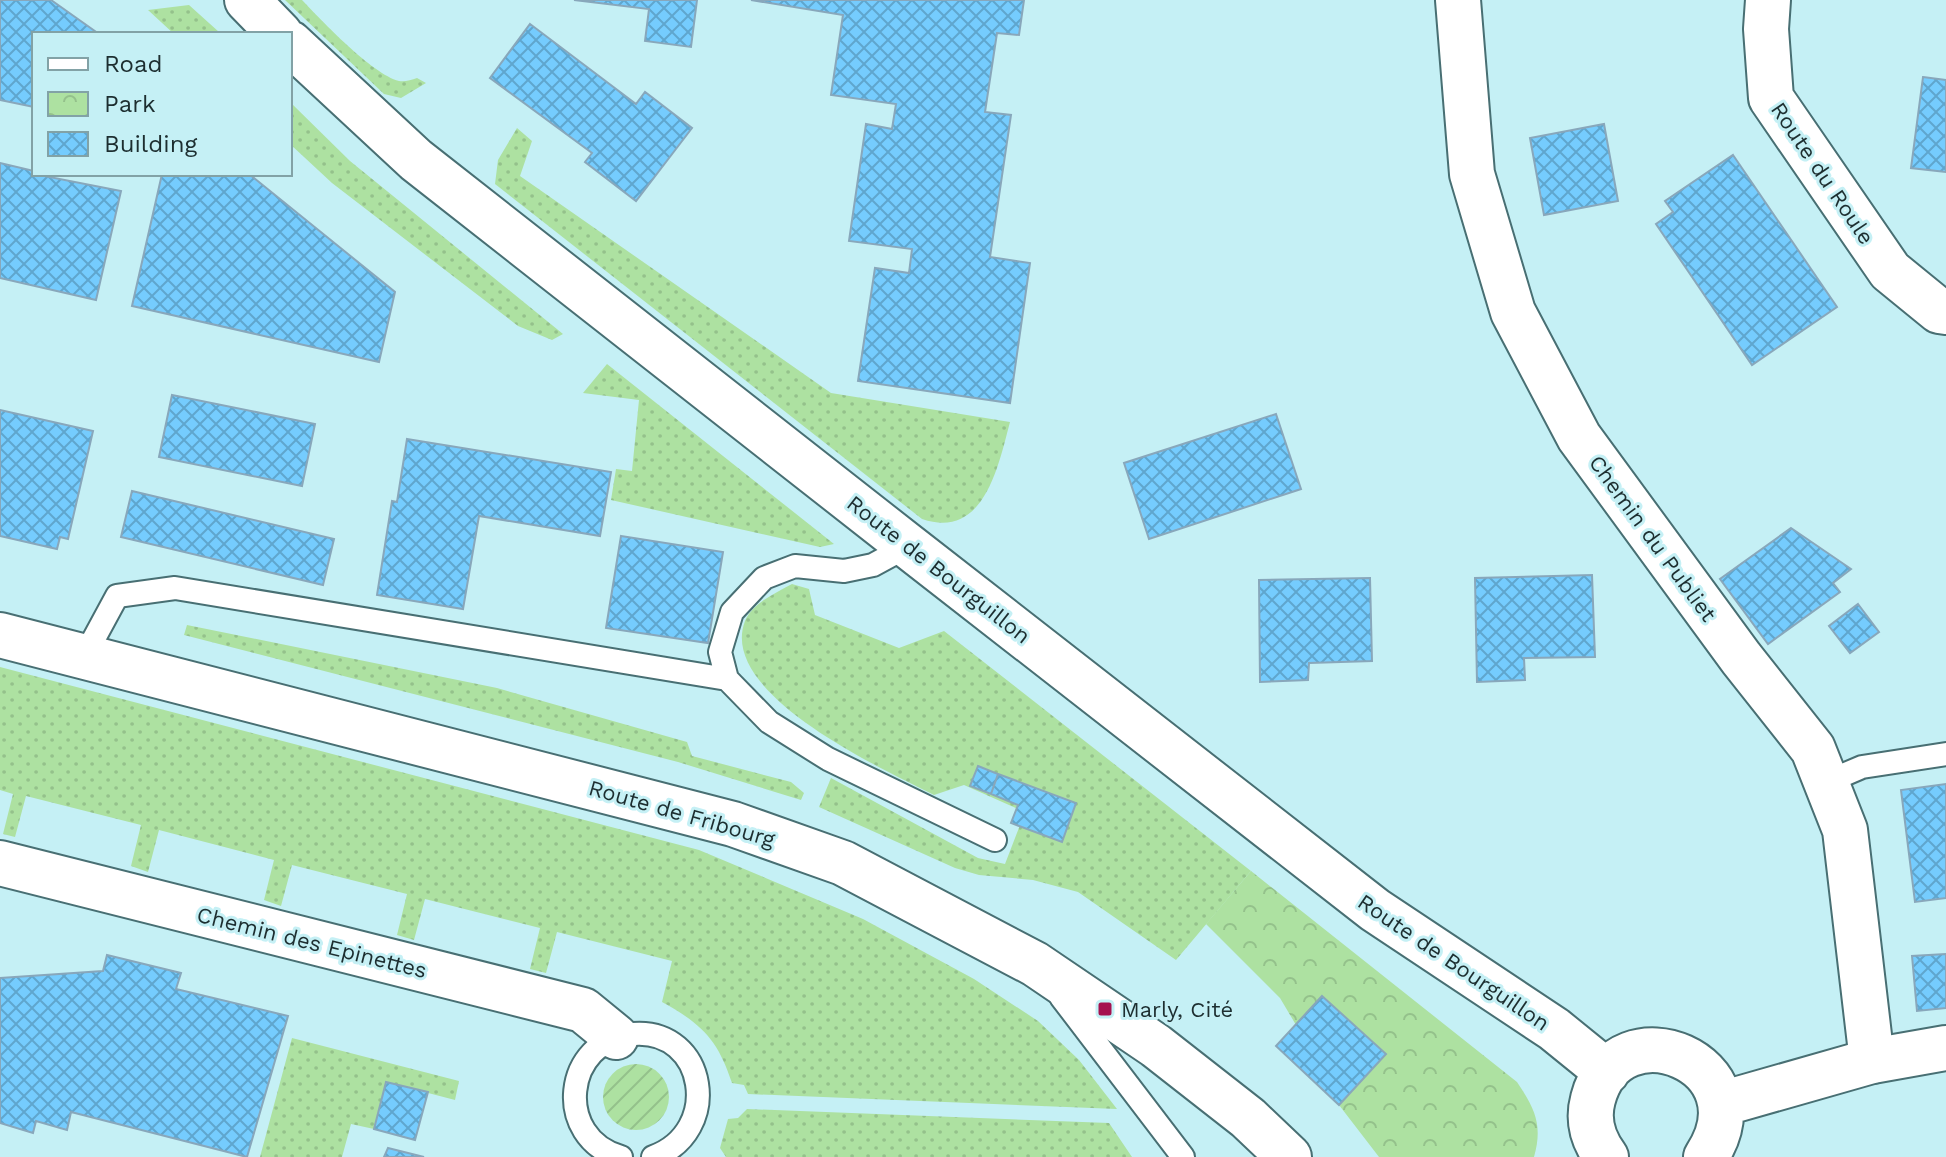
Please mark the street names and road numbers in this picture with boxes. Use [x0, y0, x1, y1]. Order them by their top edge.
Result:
street label: Route du Roule [1766, 98, 1879, 249]
street label: Chemin du Publiet [1584, 450, 1721, 626]
street label: Route de Bourguillon [842, 490, 1035, 649]
street label: Route de Fribourg [586, 775, 778, 852]
street label: Route de Bourguillon [1353, 889, 1554, 1036]
street label: Chemin des Epinettes [194, 902, 429, 983]

